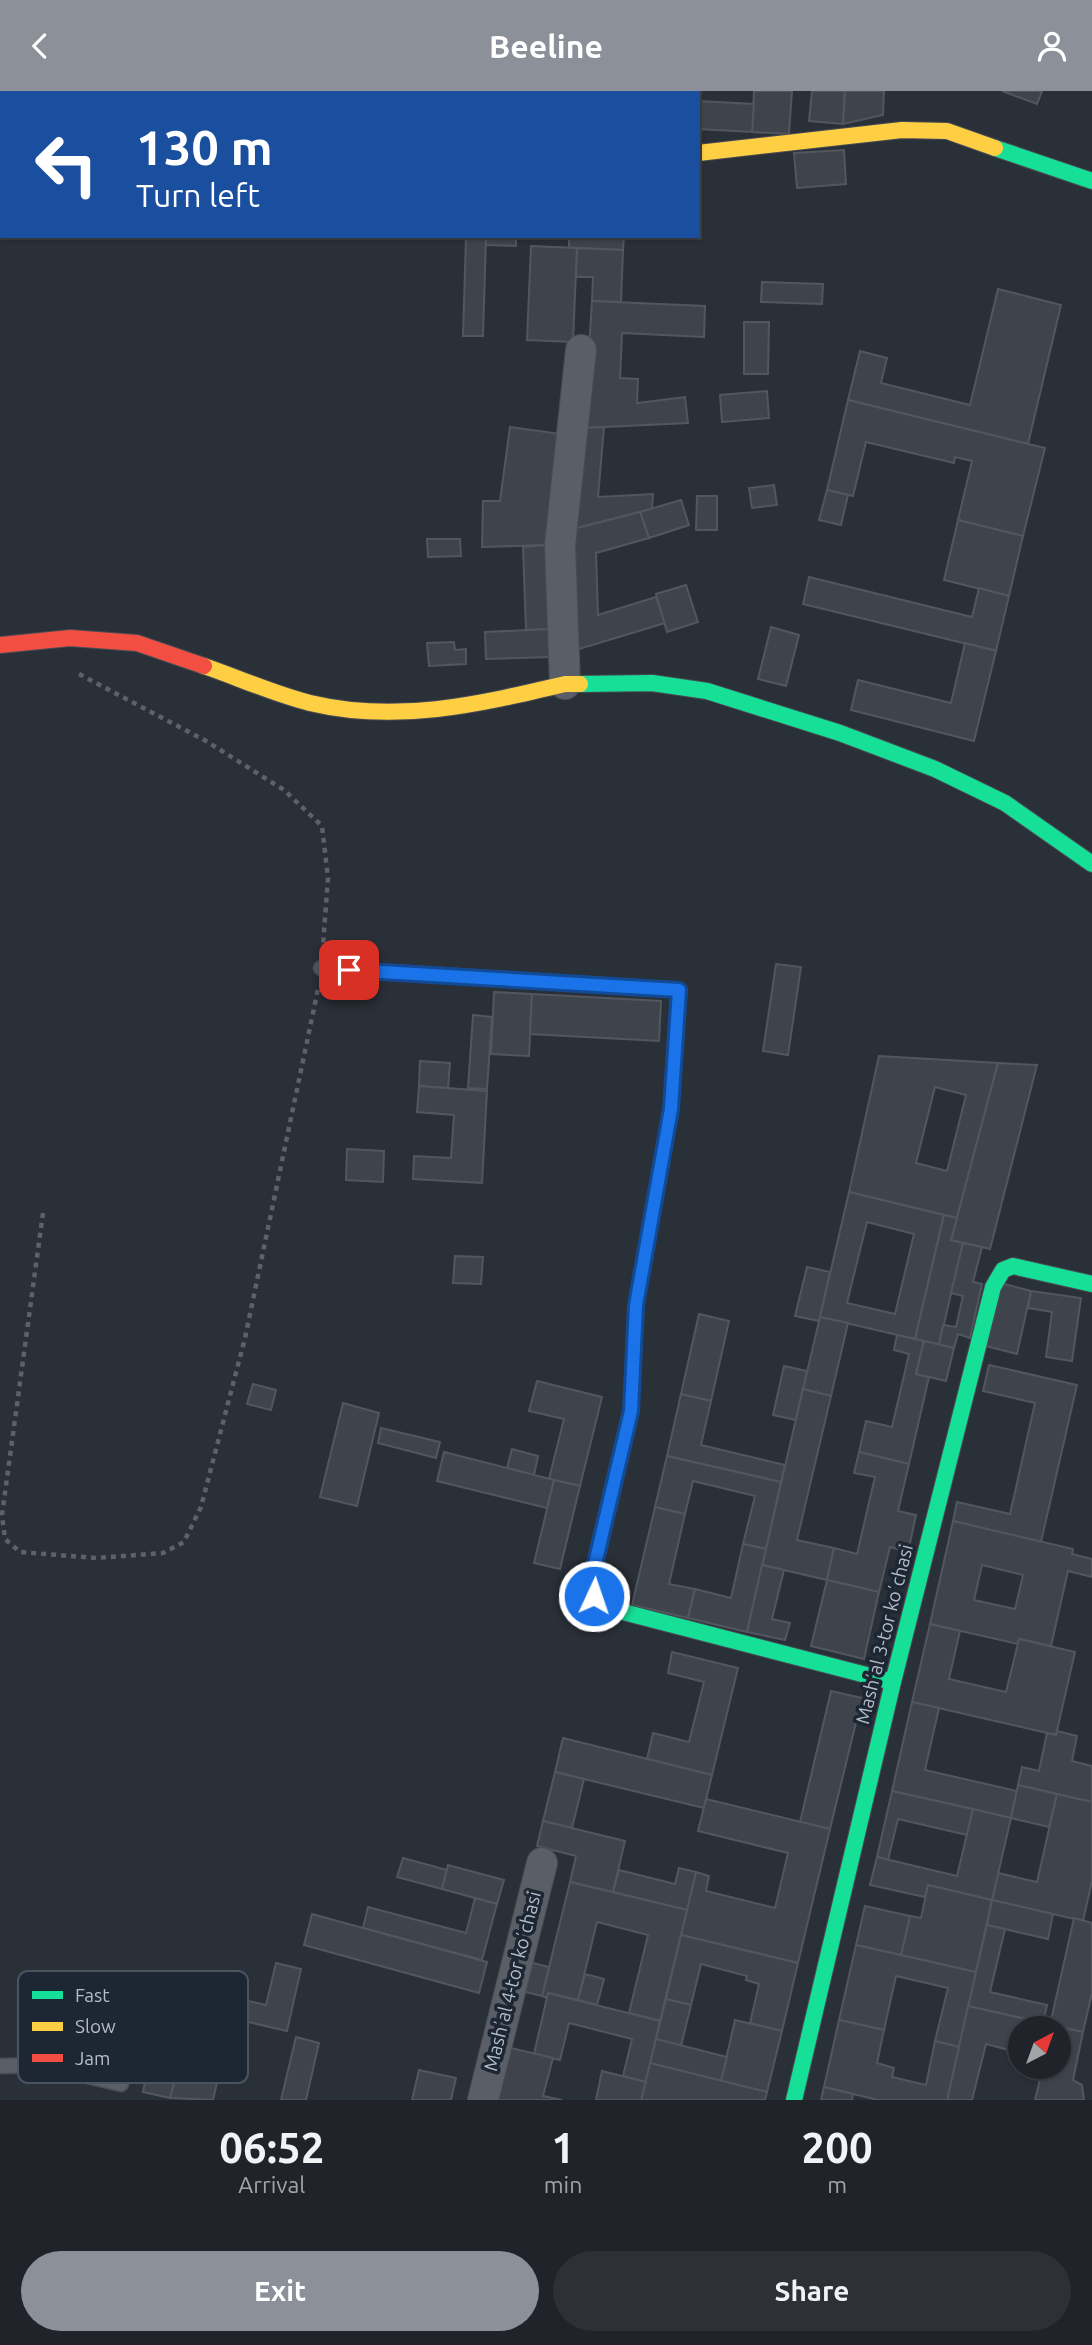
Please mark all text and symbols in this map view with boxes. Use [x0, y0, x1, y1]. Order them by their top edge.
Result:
icon: back [21, 27, 59, 65]
icon: person [1033, 27, 1071, 65]
text: Beeline [489, 28, 603, 64]
icon: left [21, 119, 112, 210]
text: 130 m [136, 119, 273, 174]
text: Turn left [136, 177, 260, 213]
pin [319, 940, 379, 1000]
icon: arrive [330, 951, 368, 989]
street label: Mashʼal 3-tor koʼchasi [851, 1542, 917, 1726]
position arrow [557, 1559, 631, 1633]
street label: Mashʼal 4-tor koʼchasi [479, 1889, 545, 2073]
legend [18, 1971, 248, 2083]
text: Fast [75, 1984, 110, 2006]
text: Slow [75, 2015, 116, 2037]
north arrow [1008, 2016, 1071, 2079]
map controls [1008, 2016, 1071, 2079]
text: Jam [75, 2047, 111, 2069]
text: 06:52 [219, 2124, 324, 2171]
text: 1 [551, 2124, 575, 2171]
text: 200 [802, 2124, 873, 2171]
text: Arrival [238, 2172, 305, 2197]
text: min [544, 2172, 582, 2197]
text: m [827, 2172, 847, 2197]
button: Exit [21, 2251, 539, 2331]
button: Share [553, 2251, 1071, 2331]

